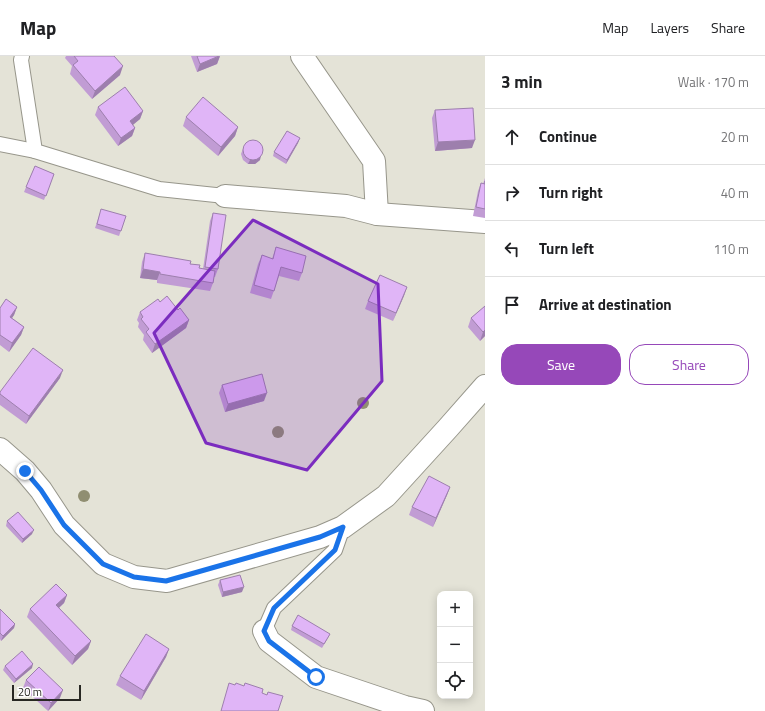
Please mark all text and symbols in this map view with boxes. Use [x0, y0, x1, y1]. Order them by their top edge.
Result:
text: Map [20, 13, 56, 42]
text: Map [602, 17, 628, 38]
text: Layers [650, 17, 689, 38]
text: Share [711, 17, 745, 38]
text: 3 min [501, 69, 542, 95]
text: Walk · 170 m [678, 72, 749, 92]
text: Continue [539, 125, 597, 148]
icon: ahead [501, 126, 523, 148]
text: 20 m [721, 127, 749, 147]
text: Turn right [539, 181, 603, 204]
icon: right [501, 182, 523, 204]
text: 40 m [721, 183, 749, 203]
text: Turn left [539, 237, 594, 260]
icon: left [501, 238, 523, 260]
text: 110 m [713, 239, 749, 259]
text: Arrive at destination [539, 293, 672, 316]
icon: arrive [501, 294, 523, 316]
button: Save [501, 344, 621, 385]
button: Share [629, 344, 749, 385]
route end [16, 462, 34, 480]
map controls [437, 591, 473, 699]
button: + [437, 591, 473, 627]
button: − [437, 627, 473, 663]
button: locate [437, 663, 473, 699]
route start [307, 668, 325, 686]
scale bar [12, 683, 81, 702]
text: 20 m [18, 684, 42, 700]

